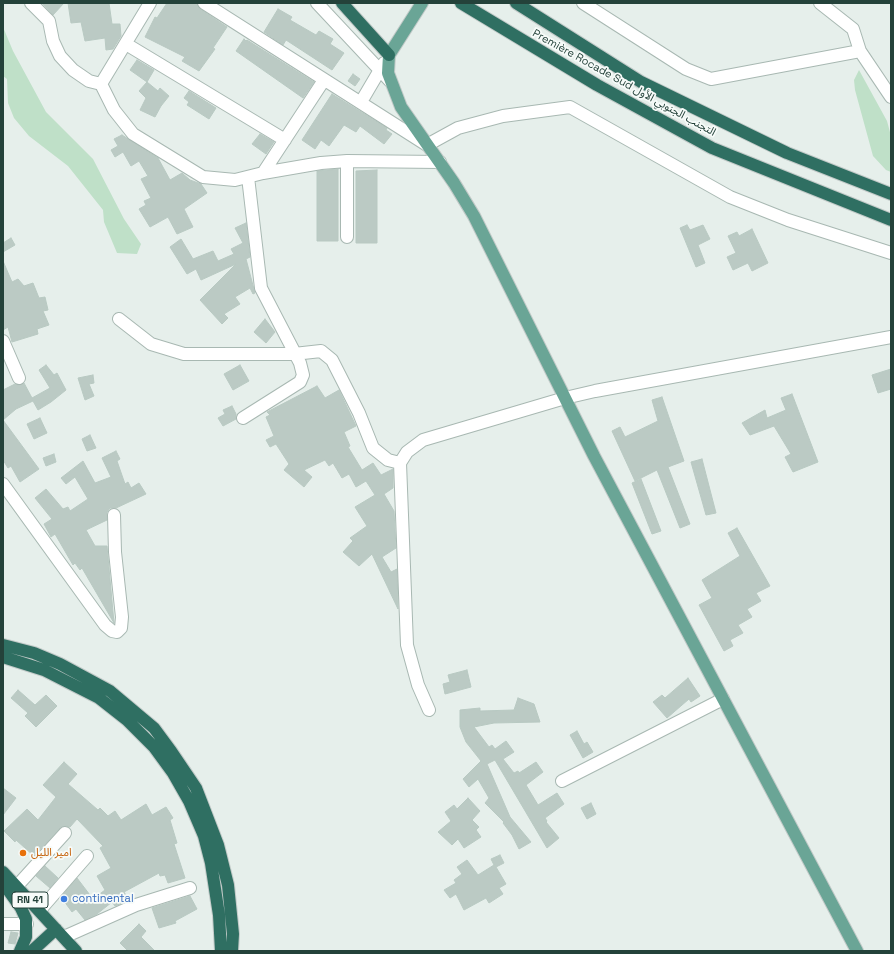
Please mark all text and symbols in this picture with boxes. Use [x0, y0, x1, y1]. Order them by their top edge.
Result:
street label: Première Rocade Sud التجنب الجنوبي الأول [530, 27, 718, 139]
place label: امير الليل [31, 846, 72, 860]
marker: امير الليل [18, 848, 28, 858]
road number: RN 41 [12, 892, 48, 908]
place label: continental [72, 892, 134, 906]
marker: continental [59, 894, 69, 904]

